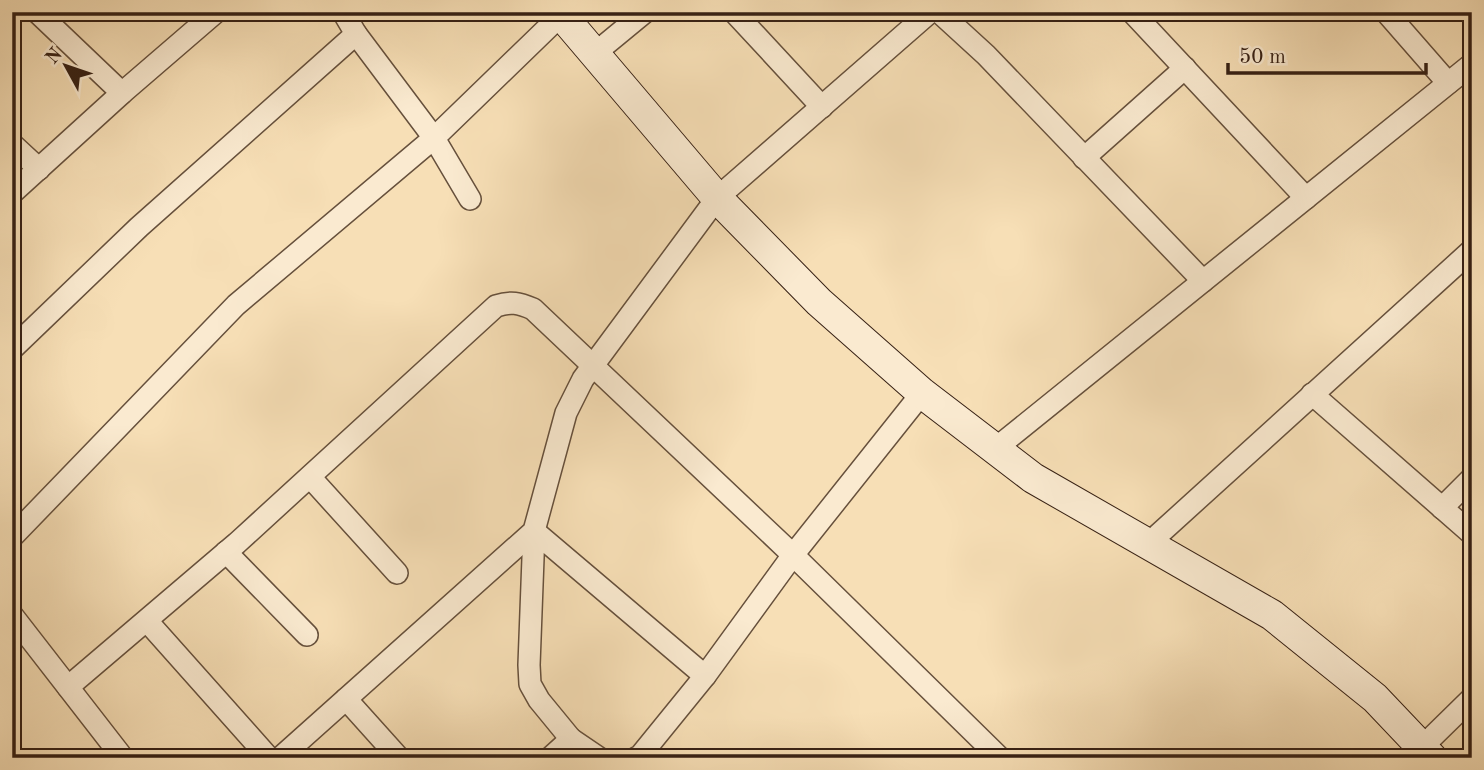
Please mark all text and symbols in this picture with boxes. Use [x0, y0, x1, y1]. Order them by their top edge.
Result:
north arrow [32, 32, 102, 102]
scale bar [1228, 32, 1426, 76]
text: N [43, 45, 67, 68]
text: 50 m [1239, 47, 1286, 68]

